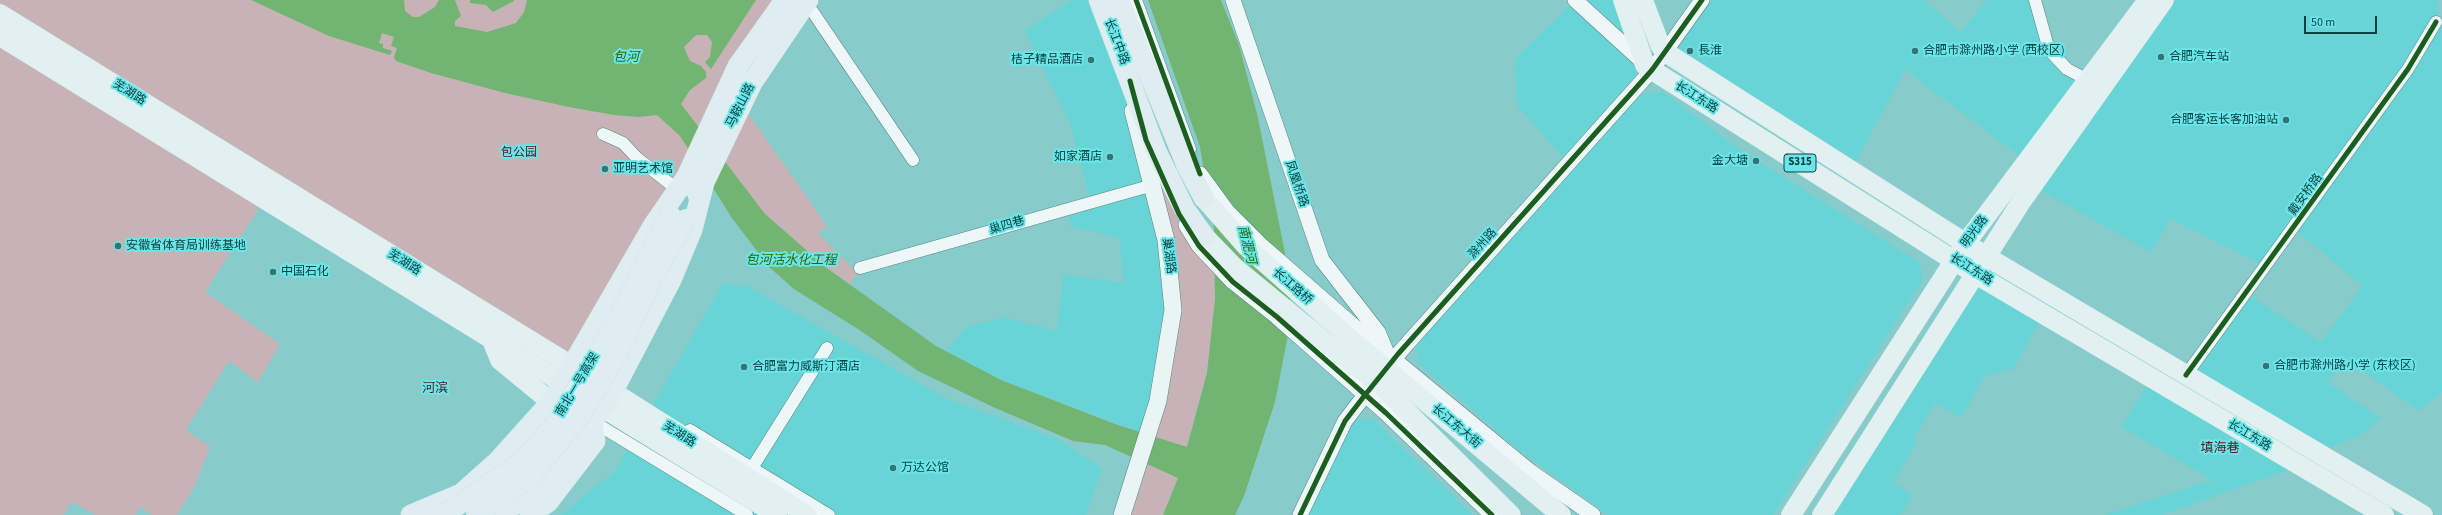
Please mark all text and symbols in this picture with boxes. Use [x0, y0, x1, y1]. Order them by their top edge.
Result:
scale bar [2306, 8, 2379, 34]
text: 50 m [2311, 14, 2335, 31]
street label: 长江中路 [1101, 17, 1131, 67]
place label: 長淮 [1698, 44, 1722, 58]
place label: 合肥市滁州路小学 (西校区) [1923, 44, 2065, 58]
marker: 長淮 [1685, 46, 1695, 56]
marker: 合肥市滁州路小学 (西校区) [1910, 46, 1920, 56]
water label: 包河 [613, 50, 639, 66]
place label: 合肥汽车站 [2169, 50, 2229, 64]
marker: 合肥汽车站 [2156, 52, 2166, 62]
place label: 桔子精品酒店 [1011, 53, 1083, 67]
marker: 桔子精品酒店 [1086, 55, 1096, 65]
street label: 芜湖路 [110, 77, 148, 109]
street label: 长江东路 [1672, 79, 1720, 117]
street label: 马鞍山路 [724, 81, 758, 131]
place label: 合肥客运长客加油站 [2170, 113, 2278, 127]
marker: 合肥客运长客加油站 [2281, 115, 2291, 125]
park label: 包公园 [501, 146, 537, 160]
place label: 如家酒店 [1054, 150, 1102, 164]
marker: 如家酒店 [1105, 152, 1115, 162]
place label: 金大塘 [1712, 154, 1748, 168]
road number: S315 [1784, 154, 1816, 172]
marker: 金大塘 [1751, 156, 1761, 166]
street label: 凤凰桥路 [1281, 159, 1311, 209]
place label: 亚明艺术馆 [613, 162, 673, 176]
marker: 亚明艺术馆 [600, 164, 610, 174]
street label: 戴安桥路 [2286, 171, 2326, 219]
street label: 明光路 [1959, 213, 1991, 251]
street label: 巢四巷 [988, 214, 1026, 238]
water label: 南淝河 [1234, 224, 1258, 266]
street label: 滁州路 [1466, 226, 1500, 262]
street label: 巢湖路 [1158, 237, 1178, 275]
place label: 安徽省体育局训练基地 [126, 239, 246, 253]
marker: 安徽省体育局训练基地 [113, 241, 123, 251]
street label: 芜湖路 [385, 247, 423, 279]
street label: 长江东路 [1947, 251, 1995, 289]
water label: 包河活水化工程 [746, 253, 836, 269]
place label: 中国石化 [281, 265, 329, 279]
street label: 长江路桥 [1269, 266, 1315, 308]
marker: 中国石化 [268, 267, 278, 277]
street label: 南北一号高架 [553, 350, 603, 420]
place label: 合肥市滁州路小学 (东校区) [2274, 359, 2416, 373]
place label: 合肥富力威斯汀酒店 [752, 360, 860, 374]
marker: 合肥市滁州路小学 (东校区) [2261, 361, 2271, 371]
marker: 合肥富力威斯汀酒店 [739, 362, 749, 372]
district label: 河滨 [422, 381, 448, 397]
street label: 长江东大街 [1428, 402, 1484, 452]
street label: 长江东路 [2225, 417, 2273, 455]
street label: 芜湖路 [660, 419, 698, 451]
district label: 填海巷 [2201, 441, 2239, 457]
place label: 万达公馆 [901, 461, 949, 475]
marker: 万达公馆 [888, 463, 898, 473]

